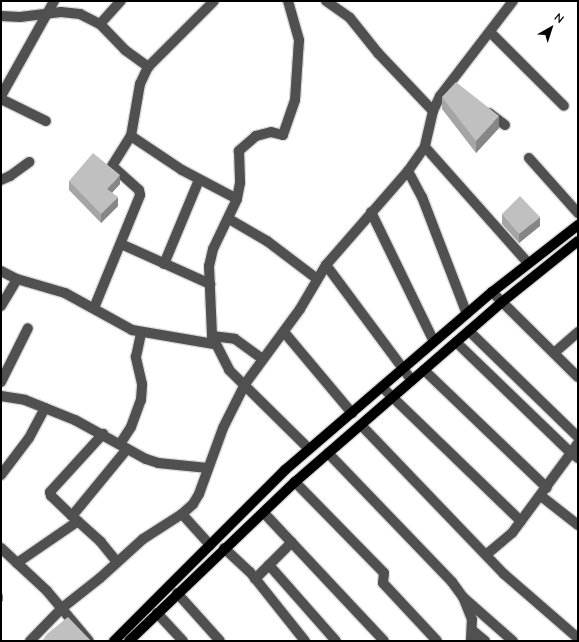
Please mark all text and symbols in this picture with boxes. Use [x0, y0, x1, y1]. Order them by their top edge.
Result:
north arrow [531, 8, 571, 48]
text: N [551, 10, 567, 27]

